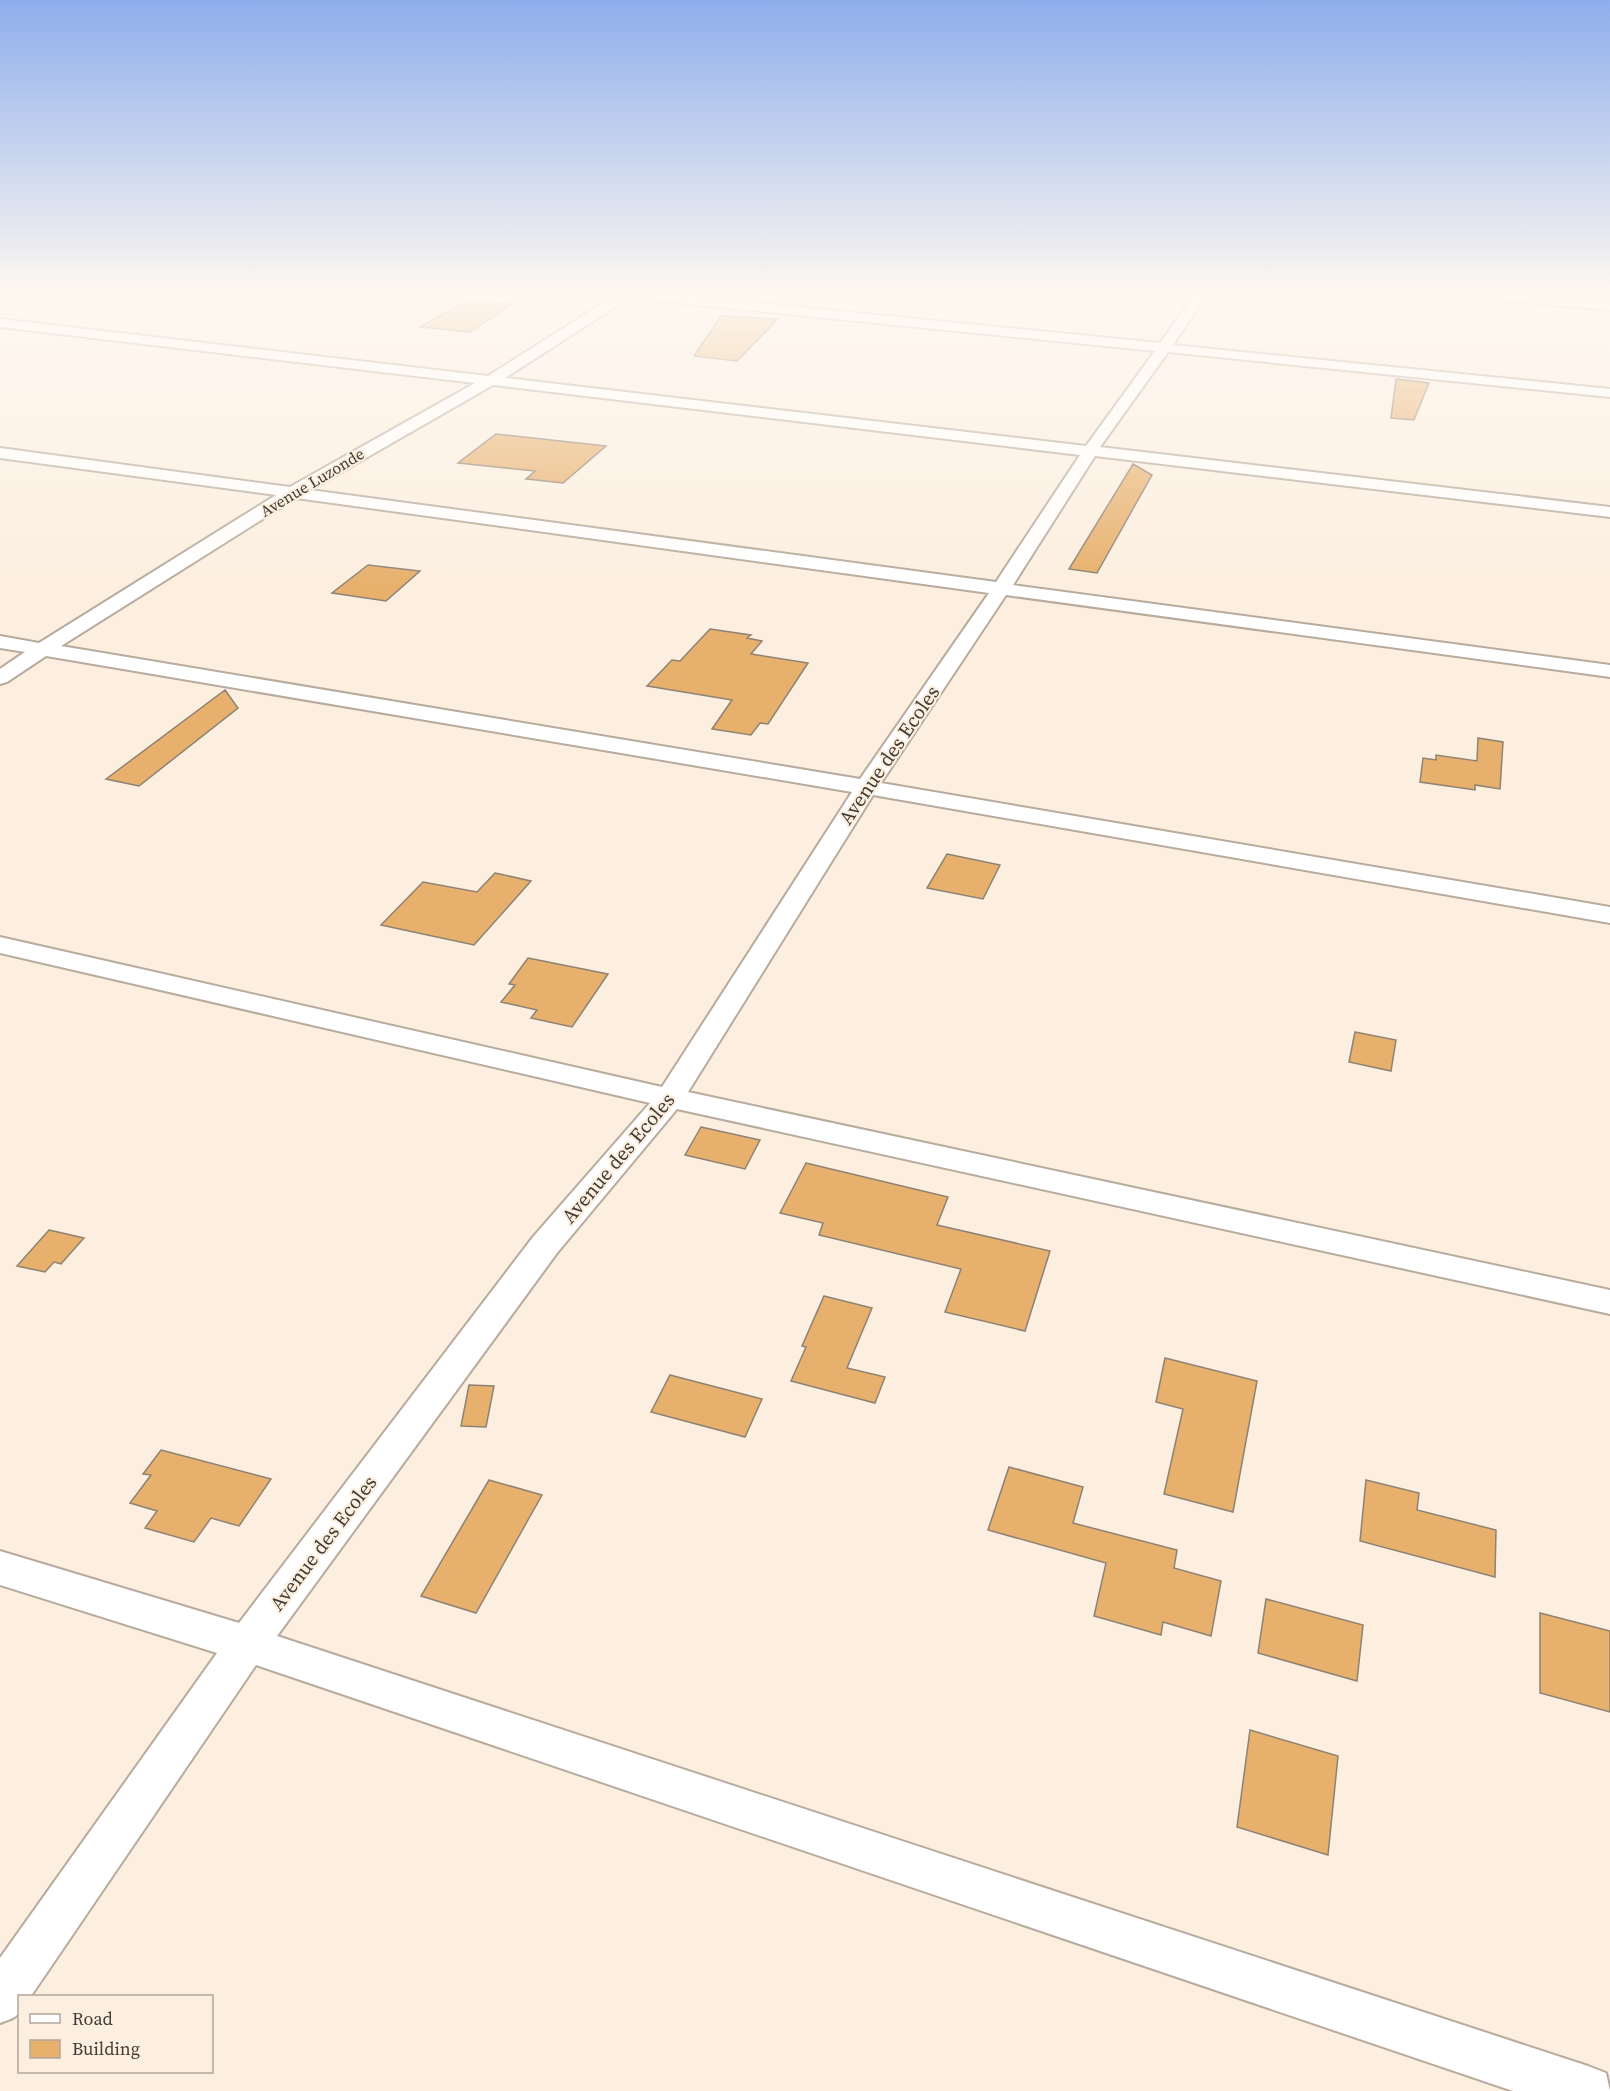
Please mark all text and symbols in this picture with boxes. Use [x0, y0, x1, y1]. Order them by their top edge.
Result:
street label: Avenue Luzonde [256, 442, 368, 522]
street label: Avenue des Ecoles [832, 680, 946, 830]
street label: Avenue des Ecoles [555, 1087, 681, 1229]
street label: Avenue des Ecoles [263, 1470, 383, 1616]
legend [18, 1995, 213, 2073]
text: Road [72, 2006, 113, 2031]
text: Building [72, 2036, 140, 2061]

